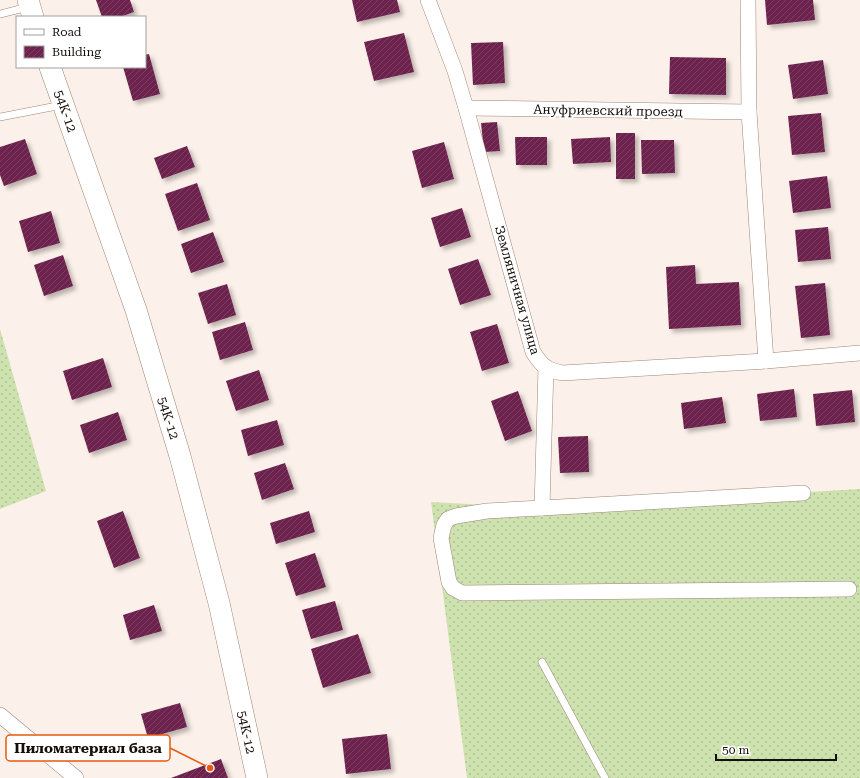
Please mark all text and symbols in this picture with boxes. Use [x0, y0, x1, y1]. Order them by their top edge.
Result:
legend [16, 16, 146, 68]
text: Road [52, 25, 82, 39]
text: Building [52, 45, 101, 59]
street label: 54K-12 [51, 88, 80, 134]
street label: Ануфриевский проезд [533, 102, 683, 119]
street label: Земляничная улица [492, 224, 543, 356]
street label: 54K-12 [155, 395, 182, 441]
street label: 54K-12 [235, 709, 258, 755]
callout: Пиломатериал база [6, 735, 170, 761]
scale bar [716, 736, 836, 762]
text: Пиломатериал база [14, 740, 163, 756]
text: 50 m [722, 743, 749, 757]

